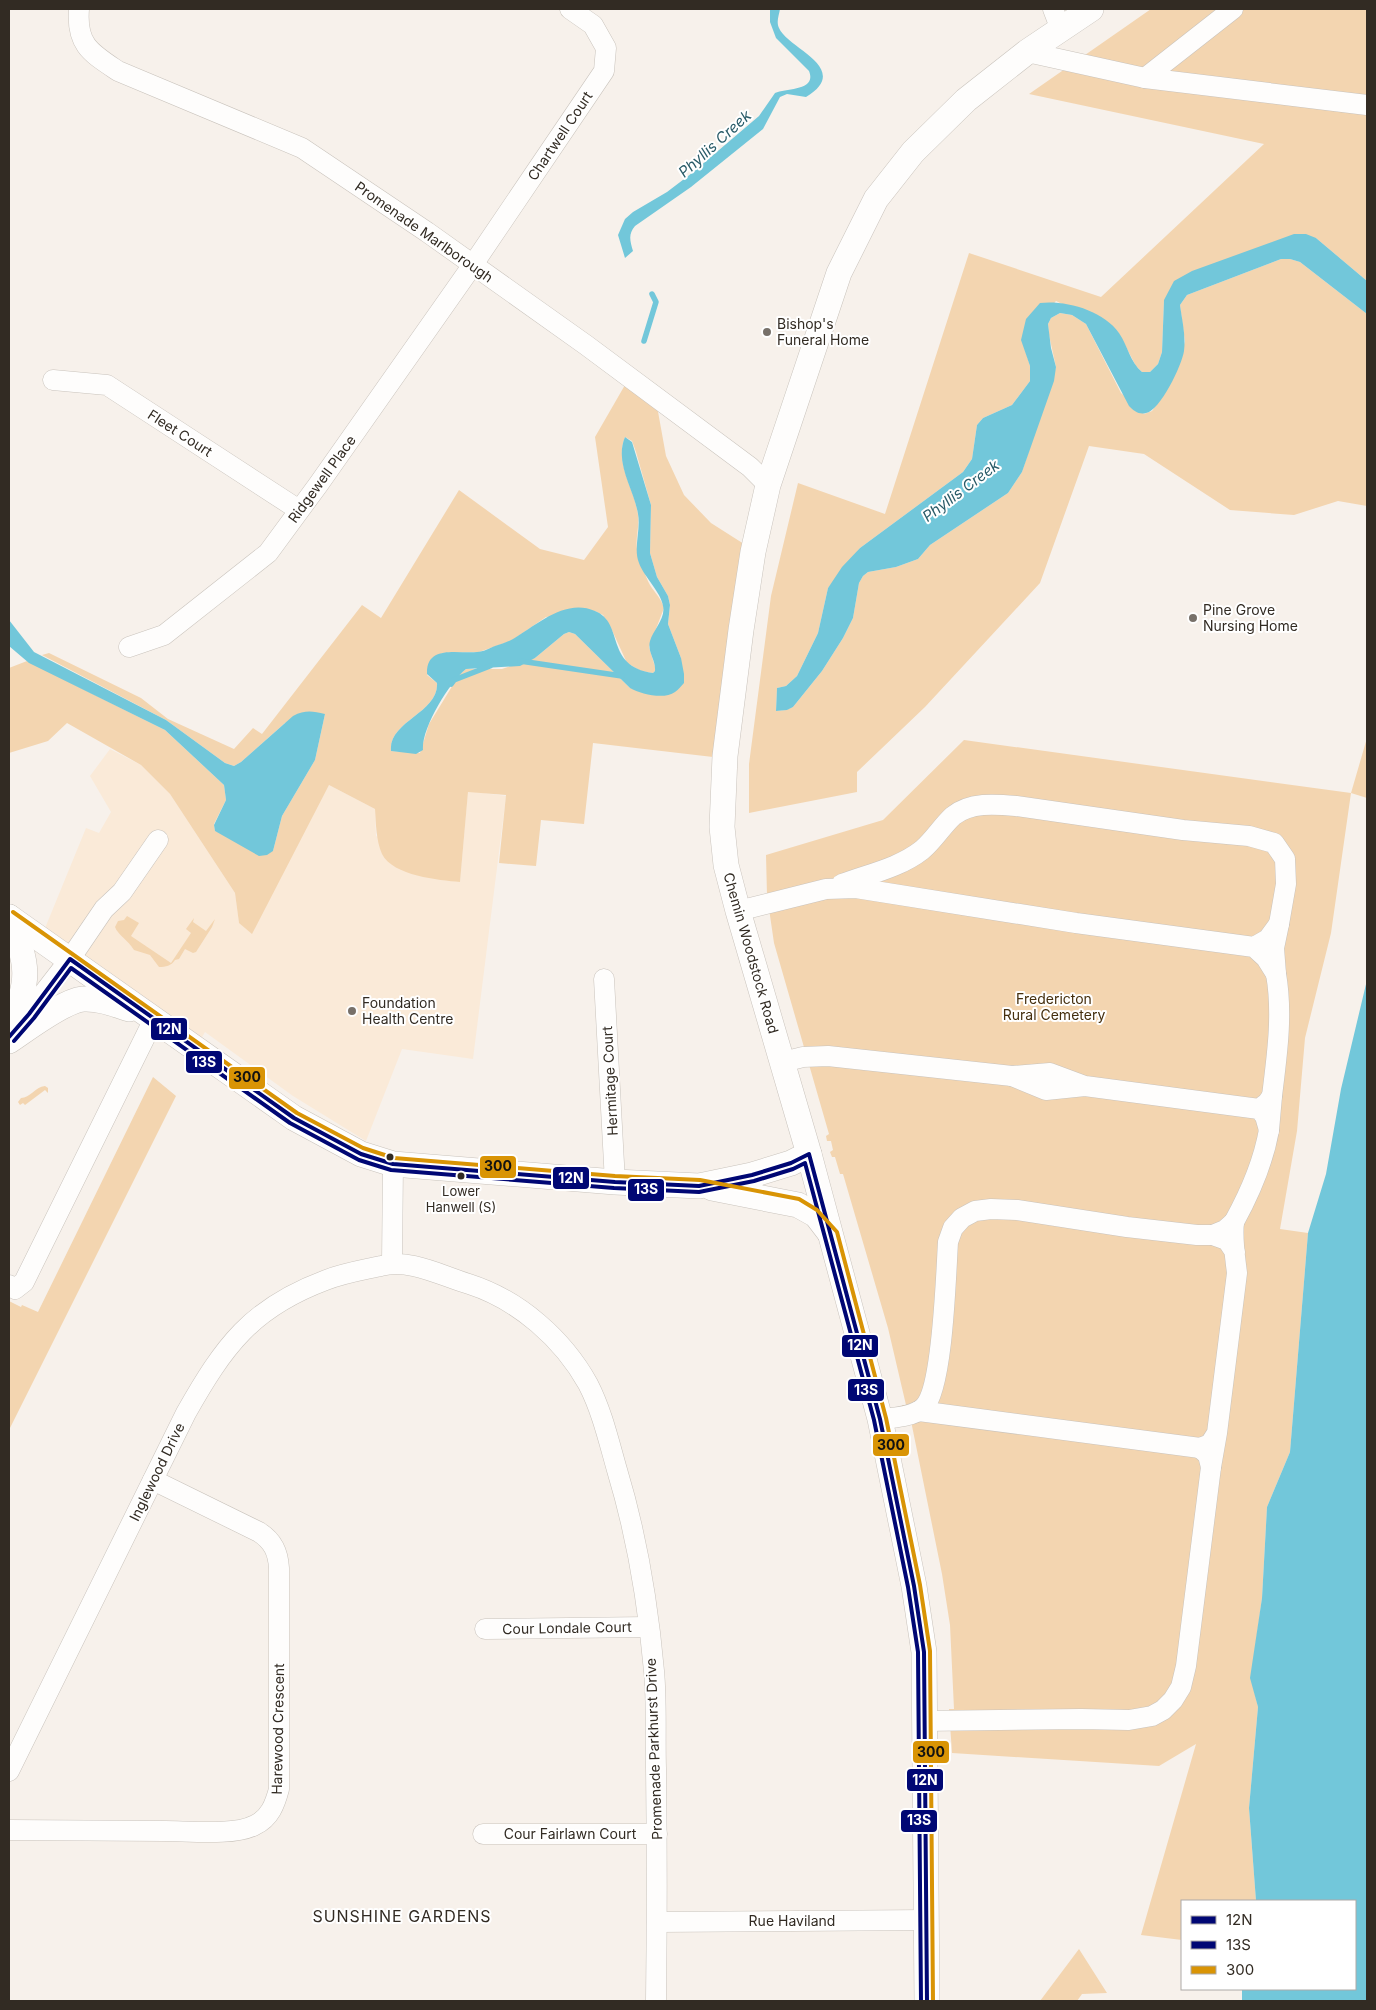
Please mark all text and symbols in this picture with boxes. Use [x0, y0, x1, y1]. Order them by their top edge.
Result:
street label: Chartwell Court [524, 88, 596, 183]
water label: Phyllis Creek [674, 105, 756, 181]
street label: Promenade Marlborough [352, 177, 497, 286]
place label: Bishop's Funeral Home [777, 315, 869, 348]
marker: Bishop's Funeral Home [761, 326, 773, 338]
street label: Fleet Court [145, 405, 216, 460]
street label: Ridgewell Place [284, 432, 359, 526]
water label: Phyllis Creek [918, 455, 1004, 526]
place label: Pine Grove Nursing Home [1203, 601, 1298, 634]
marker: Pine Grove Nursing Home [1187, 612, 1199, 624]
street label: Chemin Woodstock Road [720, 870, 783, 1035]
park label: Fredericton Rural Cemetery [1003, 990, 1105, 1023]
place label: Foundation Health Centre [362, 994, 453, 1027]
marker: Foundation Health Centre [346, 1005, 358, 1017]
line badge: 12N [150, 1017, 188, 1041]
text: 12N [156, 1020, 182, 1037]
street label: Hermitage Court [598, 1025, 621, 1136]
line badge: 13S [185, 1050, 223, 1074]
text: 13S [192, 1053, 216, 1070]
line badge: 300 [228, 1066, 266, 1090]
text: 300 [233, 1068, 261, 1085]
unlabelled marker [385, 1152, 395, 1162]
line badge: 300 [479, 1155, 517, 1179]
text: 300 [484, 1157, 512, 1174]
line badge: 12N [552, 1166, 590, 1190]
text: 12N [558, 1169, 584, 1186]
marker: Lower Hanwell (S) [456, 1171, 466, 1181]
line badge: 13S [627, 1178, 665, 1202]
text: 13S [634, 1180, 658, 1197]
place label: Lower Hanwell (S) [426, 1183, 496, 1215]
line badge: 12N [841, 1334, 879, 1358]
text: 12N [847, 1336, 873, 1353]
line badge: 13S [847, 1378, 885, 1402]
text: 13S [854, 1381, 878, 1398]
street label: Inglewood Drive [125, 1420, 188, 1524]
line badge: 300 [872, 1433, 910, 1457]
text: 300 [877, 1436, 905, 1453]
street label: Cour Londale Court [502, 1618, 632, 1637]
street label: Promenade Parkhurst Drive [642, 1658, 665, 1840]
street label: Harewood Crescent [268, 1663, 287, 1795]
line badge: 300 [912, 1740, 950, 1764]
text: 300 [917, 1743, 945, 1760]
line badge: 12N [906, 1768, 944, 1792]
text: 12N [912, 1771, 938, 1788]
line badge: 13S [900, 1809, 938, 1833]
text: 13S [907, 1811, 931, 1828]
street label: Cour Fairlawn Court [504, 1825, 637, 1842]
legend [1181, 1900, 1356, 1990]
district label: SUNSHINE GARDENS [312, 1906, 492, 1926]
text: 12N [1226, 1910, 1253, 1929]
street label: Rue Haviland [749, 1912, 835, 1929]
text: 13S [1226, 1935, 1251, 1954]
text: 300 [1226, 1960, 1254, 1979]

